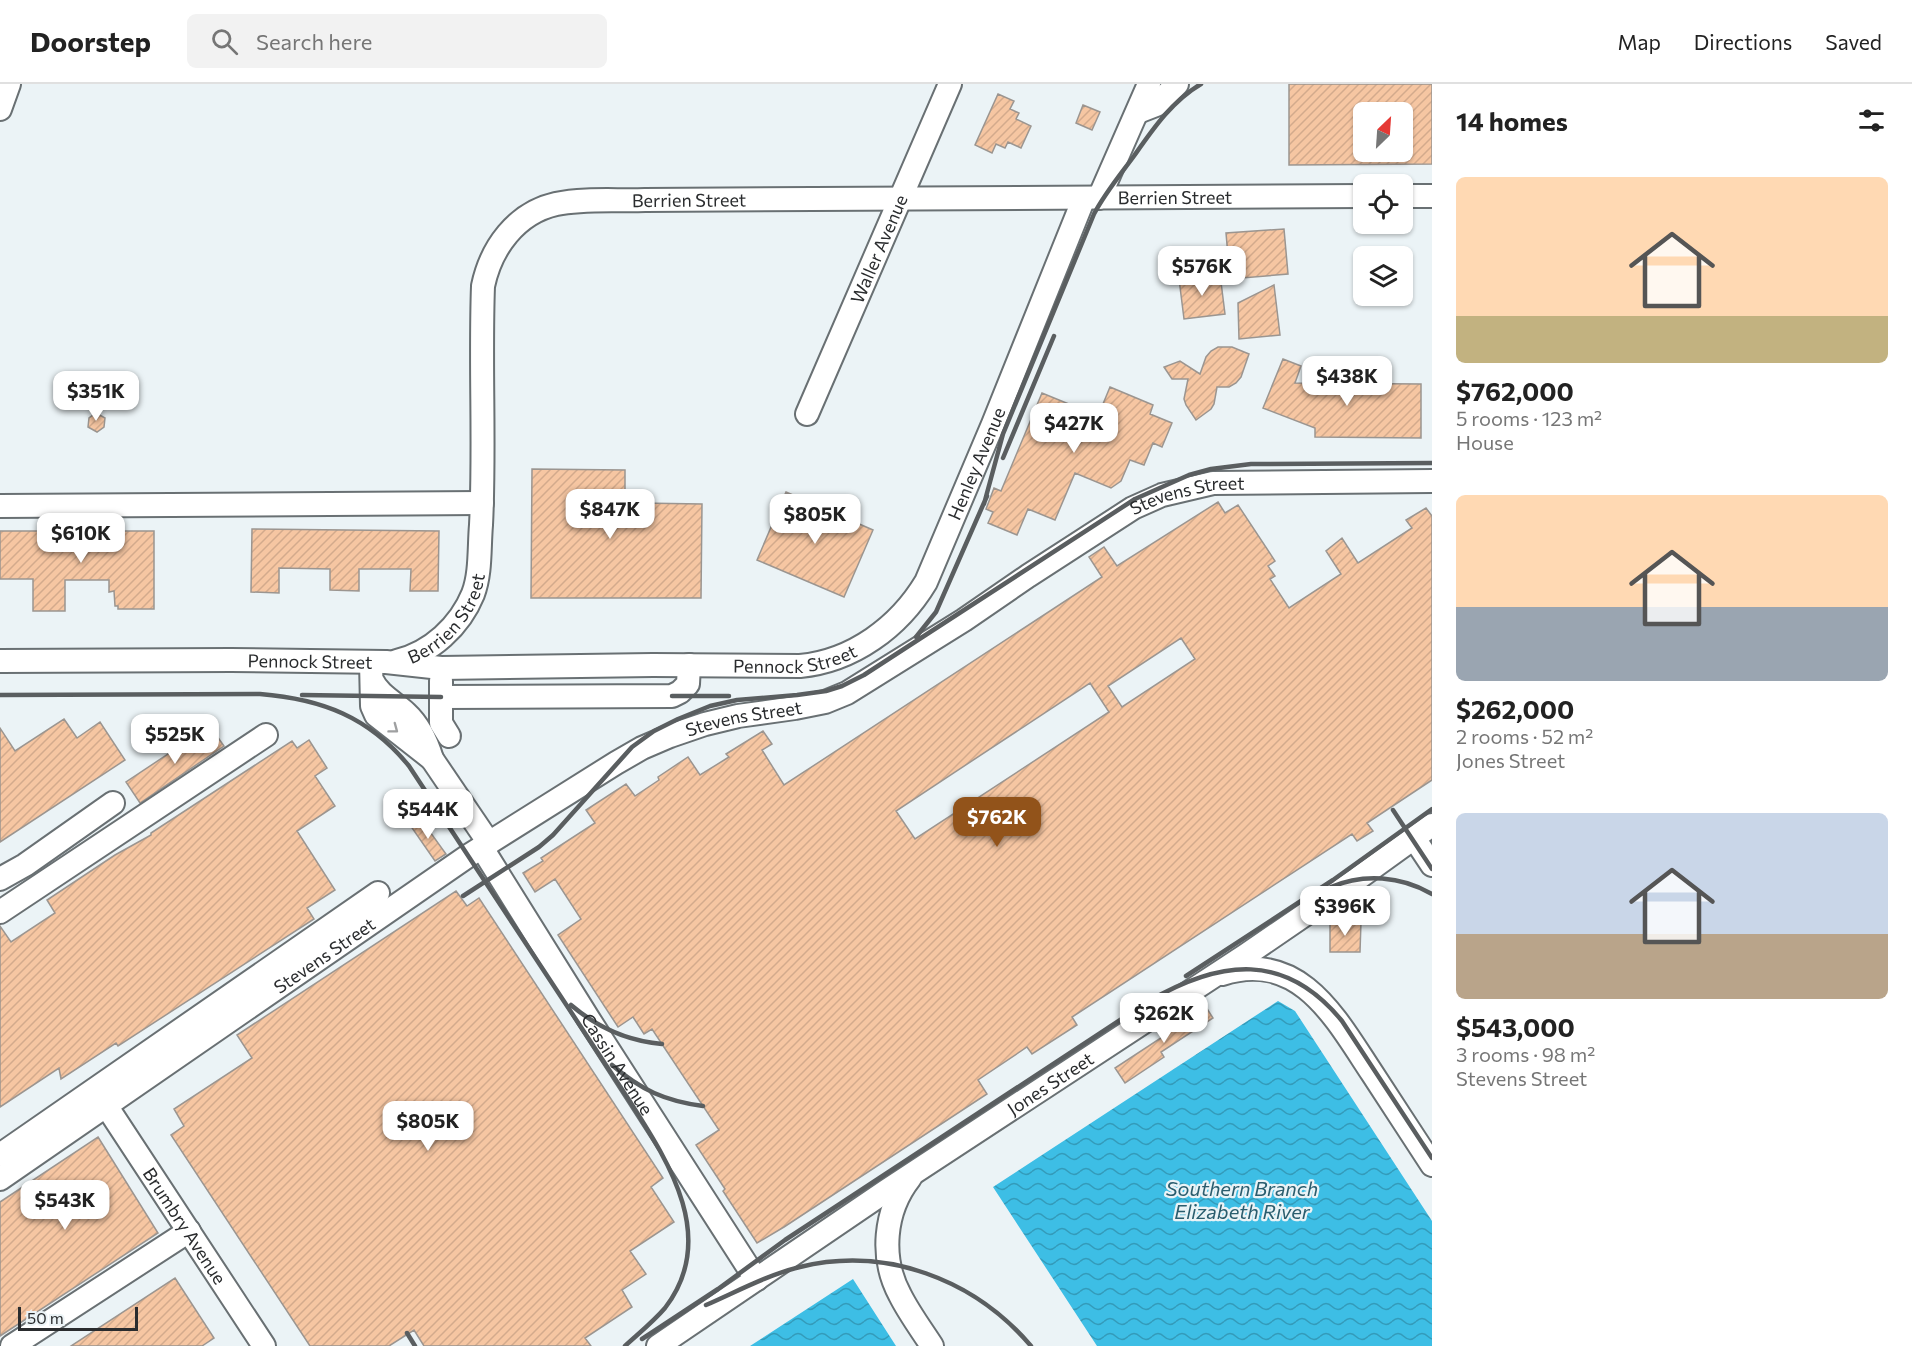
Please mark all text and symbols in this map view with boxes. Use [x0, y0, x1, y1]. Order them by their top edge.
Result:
search box [187, 14, 607, 68]
text: Doorstep [30, 24, 151, 58]
icon: search [208, 25, 241, 58]
text: Search here [256, 28, 372, 55]
text: Map [1618, 29, 1661, 54]
text: Directions [1694, 29, 1792, 54]
text: Saved [1825, 29, 1882, 54]
north arrow [1353, 102, 1413, 162]
map controls [1353, 102, 1413, 306]
icon: filters [1855, 104, 1888, 137]
text: 14 homes [1456, 105, 1568, 136]
button: locate [1353, 174, 1413, 234]
street label: Berrien Street [1118, 186, 1232, 208]
street label: Berrien Street [632, 188, 746, 211]
street label: Waller Avenue [845, 191, 912, 307]
icon: home [1618, 216, 1726, 324]
pin: $576K [1160, 246, 1244, 297]
button: layers [1353, 246, 1413, 306]
text: $576K [1172, 253, 1232, 277]
pin: $438K [1305, 356, 1389, 407]
text: $438K [1316, 363, 1378, 387]
pin: $351K [54, 371, 138, 422]
text: $762,000 [1456, 375, 1574, 406]
text: $351K [67, 378, 125, 402]
pin: $427K [1032, 403, 1116, 454]
street label: Henley Avenue [943, 404, 1010, 523]
text: 5 rooms · 123 m² [1456, 406, 1602, 430]
text: $427K [1044, 410, 1104, 434]
text: House [1456, 430, 1514, 454]
street label: Stevens Street [1126, 472, 1245, 519]
pin: $847K [568, 489, 652, 540]
pin: $805K [773, 494, 857, 545]
text: $847K [580, 496, 640, 520]
text: $805K [784, 501, 846, 525]
pin: $610K [39, 513, 123, 564]
text: $610K [51, 520, 111, 544]
icon: home [1618, 534, 1726, 642]
street label: Berrien Street [404, 572, 489, 668]
street label: Pennock Street [733, 640, 860, 677]
street label: Pennock Street [247, 649, 373, 673]
text: $262,000 [1456, 693, 1574, 724]
street label: Stevens Street [682, 696, 804, 741]
pin: $525K [133, 714, 217, 765]
text: $525K [145, 721, 205, 745]
one-way arrow [387, 722, 398, 733]
text: 2 rooms · 52 m² [1456, 724, 1593, 748]
text: Jones Street [1456, 748, 1565, 772]
pin: $544K [386, 789, 470, 840]
text: $544K [397, 796, 459, 820]
pin: $762K [955, 797, 1039, 848]
text: $762K [967, 804, 1027, 828]
icon: home [1618, 852, 1726, 960]
pin: $396K [1303, 886, 1387, 937]
text: $396K [1314, 893, 1376, 917]
street label: Stevens Street [269, 913, 379, 998]
pin: $262K [1122, 993, 1206, 1044]
text: $262K [1134, 1000, 1194, 1024]
street label: Cassin Avenue [577, 1009, 658, 1119]
text: $543,000 [1456, 1011, 1575, 1042]
text: 3 rooms · 98 m² [1456, 1042, 1595, 1066]
street label: Jones Street [1003, 1047, 1097, 1120]
text: Stevens Street [1456, 1066, 1587, 1090]
pin: $805K [386, 1101, 470, 1152]
text: $805K [397, 1108, 459, 1132]
street label: Brumbry Avenue [139, 1163, 231, 1288]
water label: Southern Branch Elizabeth River [1166, 1176, 1318, 1223]
pin: $543K [23, 1180, 107, 1231]
text: $543K [34, 1187, 96, 1211]
scale bar [18, 1304, 138, 1332]
text: 50 m [27, 1308, 64, 1327]

